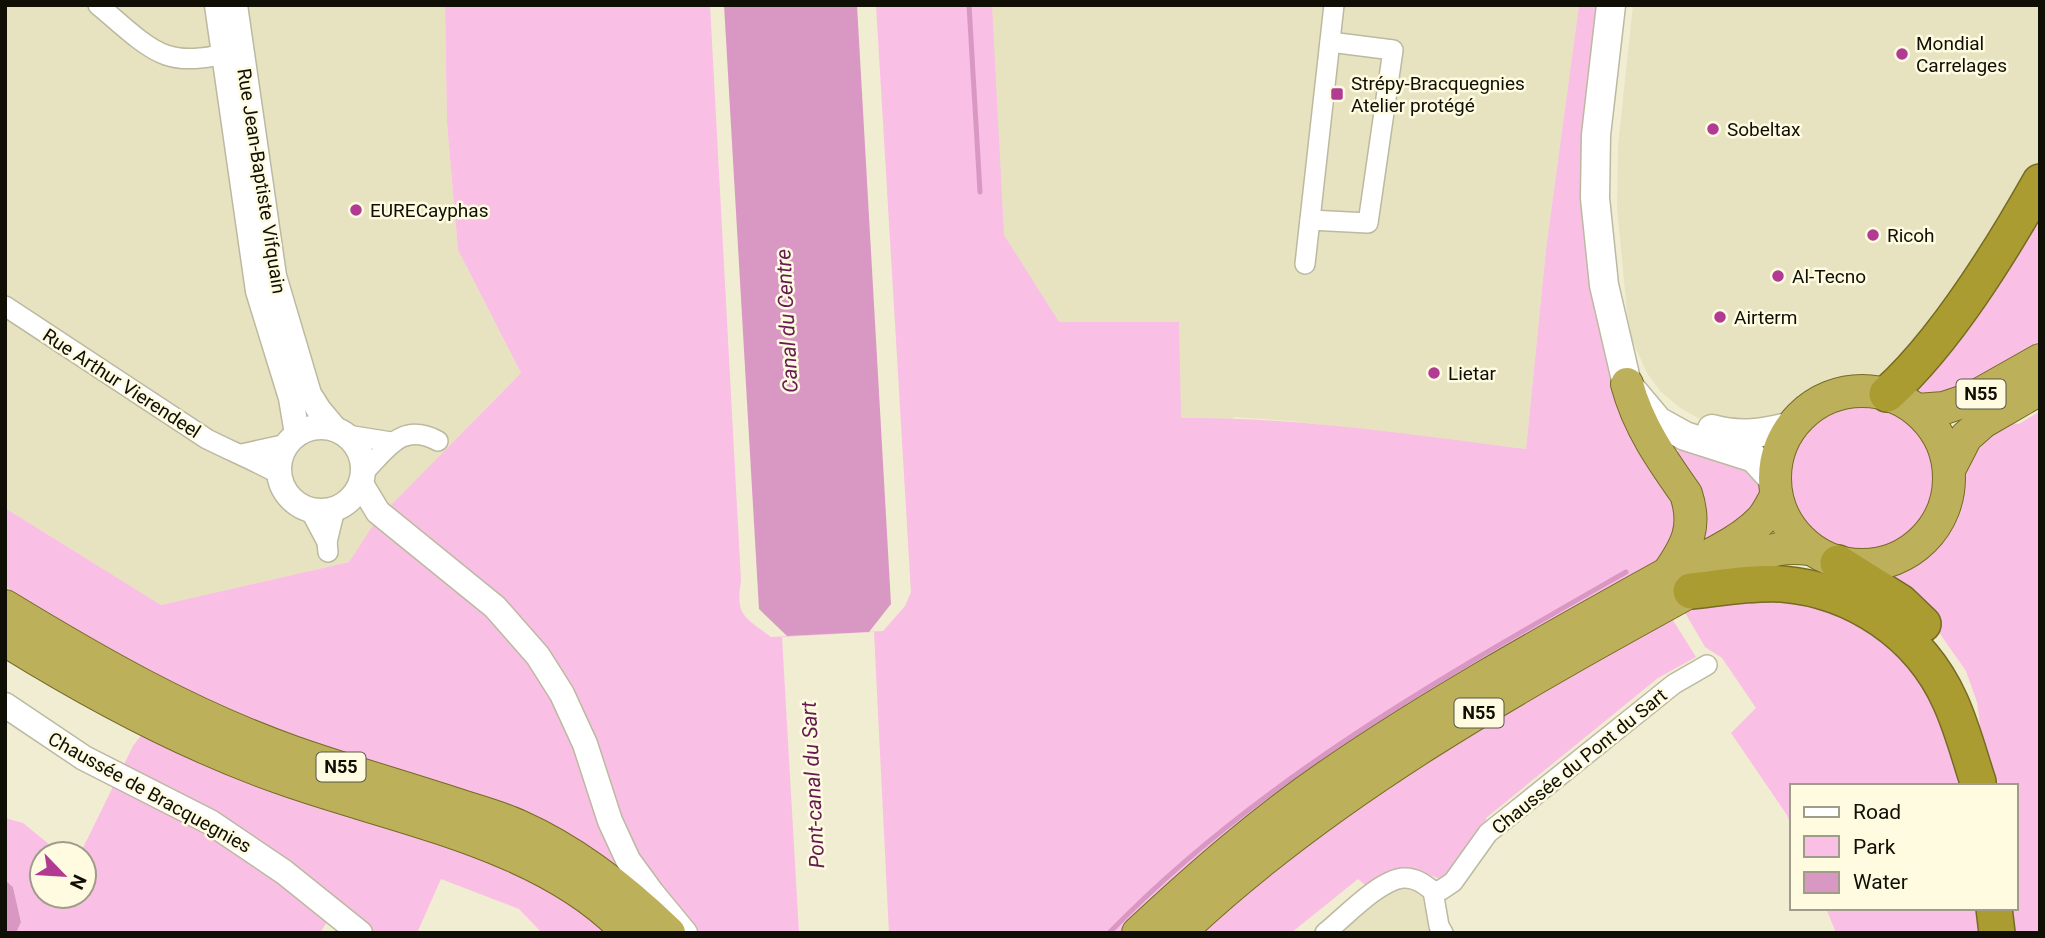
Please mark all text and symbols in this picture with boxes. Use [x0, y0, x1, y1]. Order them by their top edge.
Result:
place label: Mondial Carrelages [1916, 32, 2007, 77]
marker: Mondial Carrelages [1894, 46, 1910, 62]
street label: Rue Jean-Baptiste Vifquain [232, 67, 291, 295]
place label: Strépy-Bracquegnies Atelier protégé [1351, 72, 1525, 117]
marker: Strépy-Bracquegnies Atelier protégé [1329, 86, 1345, 102]
place label: Sobeltax [1727, 118, 1801, 141]
marker: Sobeltax [1705, 121, 1721, 137]
place label: EURECayphas [370, 199, 488, 222]
marker: EURECayphas [348, 202, 364, 218]
place label: Ricoh [1887, 224, 1935, 247]
marker: Ricoh [1865, 227, 1881, 243]
water label: Canal du Centre [771, 248, 803, 394]
place label: Al-Tecno [1792, 265, 1866, 288]
marker: Al-Tecno [1770, 268, 1786, 284]
place label: Airterm [1734, 306, 1797, 329]
marker: Airterm [1712, 309, 1728, 325]
street label: Rue Arthur Vierendeel [38, 324, 205, 443]
place label: Lietar [1448, 362, 1496, 385]
marker: Lietar [1426, 365, 1442, 381]
road number: N55 [1956, 380, 2006, 408]
street label: Chaussée du Pont du Sart [1487, 684, 1672, 839]
road number: N55 [1454, 698, 1504, 728]
water label: Pont-canal du Sart [797, 701, 829, 869]
street label: Chaussée de Bracquegnies [44, 727, 255, 858]
road number: N55 [316, 752, 366, 782]
legend [1790, 784, 2017, 910]
text: Road [1853, 800, 1901, 824]
text: Park [1853, 835, 1896, 859]
north arrow [28, 840, 98, 910]
text: Water [1853, 870, 1908, 894]
text: N [65, 871, 91, 893]

